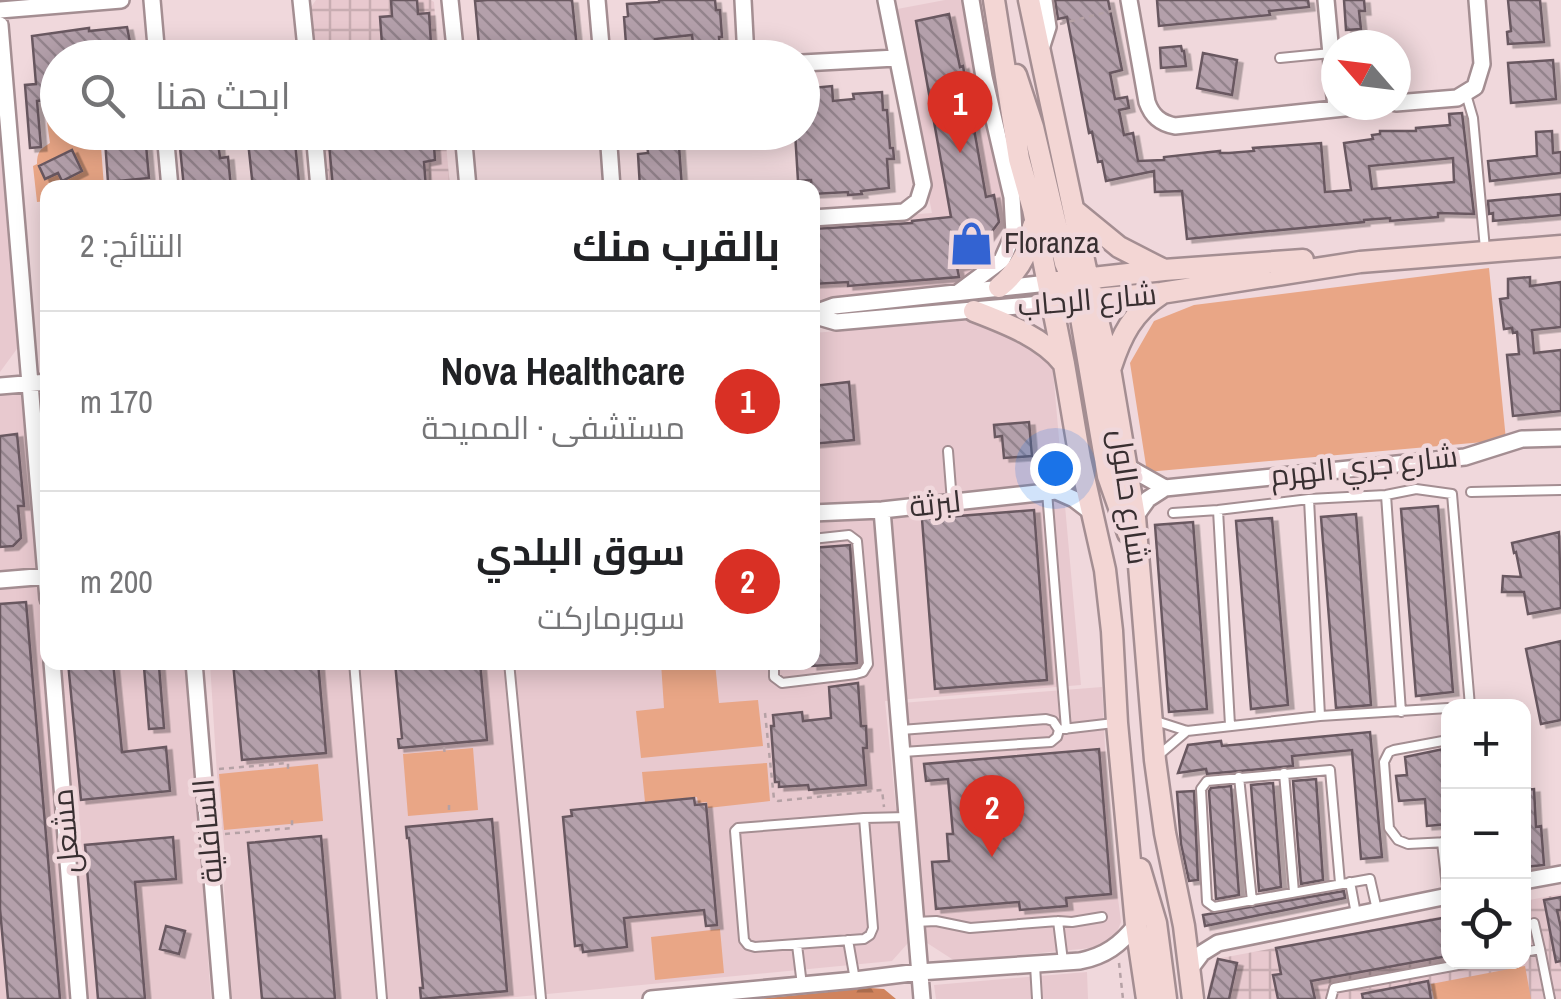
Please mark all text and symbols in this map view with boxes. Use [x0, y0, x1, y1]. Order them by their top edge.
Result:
north arrow [1321, 30, 1411, 120]
search box [40, 40, 820, 150]
icon: search [75, 68, 130, 123]
text: ابحث هنا [155, 70, 291, 121]
pin: 1 [928, 70, 992, 153]
text: بالقرب منك [572, 218, 780, 274]
shop icon: Floranza [947, 219, 995, 267]
place label: Floranza [1004, 222, 1100, 262]
text: النتائج: 2 [80, 224, 184, 267]
street label: شارع الرحاب [1016, 273, 1158, 326]
text: Nova Healthcare [441, 346, 685, 397]
text: 170 m [80, 380, 153, 423]
text: 1 [740, 380, 755, 423]
text: مستشفى · المميحة [422, 406, 685, 449]
street label: شارع حالول [1100, 427, 1159, 567]
street label: شارع جري الهرم [1268, 435, 1460, 499]
your location [1030, 443, 1081, 494]
street label: لبرثة [907, 480, 963, 526]
text: سوق البلدي [476, 526, 685, 577]
text: 200 m [80, 560, 153, 603]
text: 2 [740, 560, 755, 603]
text: سوبرماركت [537, 596, 685, 639]
map controls [1441, 699, 1531, 969]
button: + [1441, 699, 1531, 789]
pin: 2 [960, 774, 1024, 857]
street label: السافلية [183, 777, 231, 885]
street label: مشعل [41, 787, 89, 875]
button: − [1441, 789, 1531, 879]
button: locate [1441, 879, 1531, 969]

